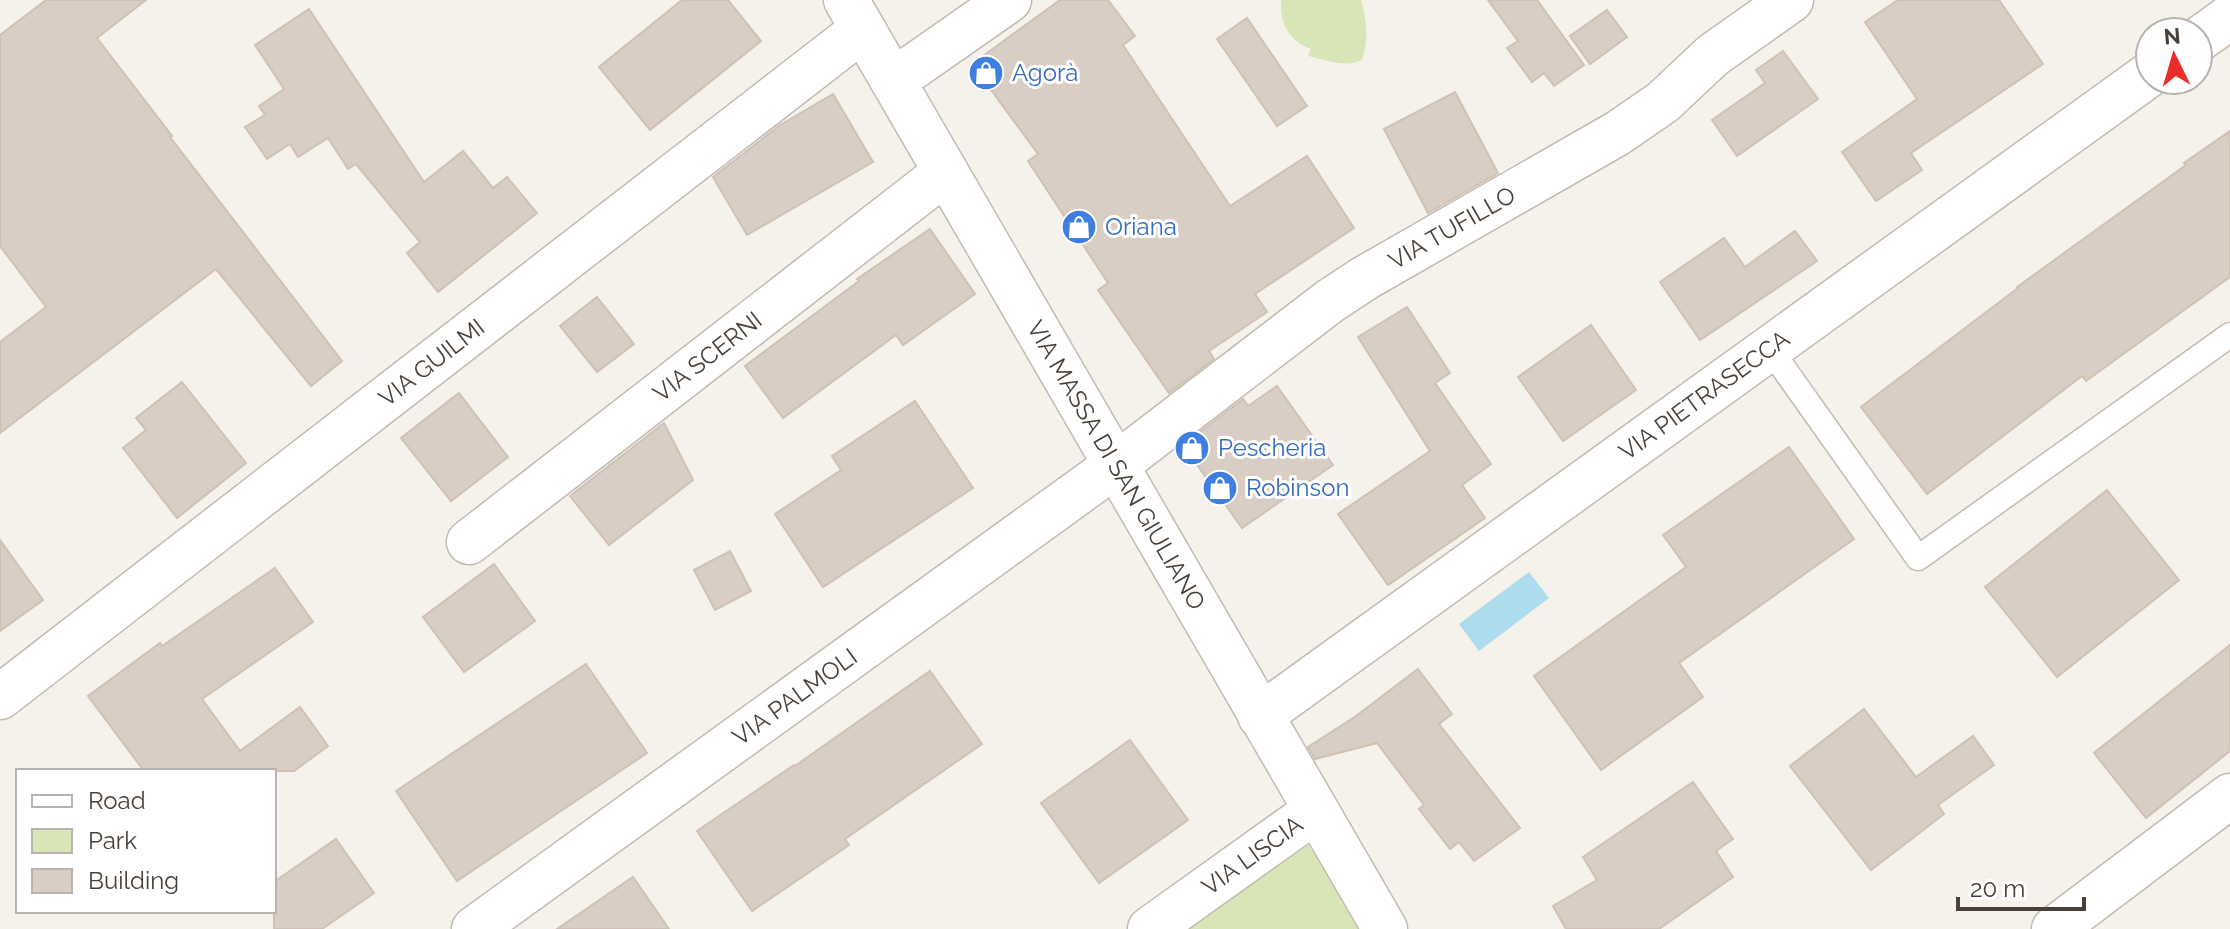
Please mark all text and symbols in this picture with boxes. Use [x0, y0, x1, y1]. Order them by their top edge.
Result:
north arrow [2134, 16, 2214, 96]
text: N [2163, 22, 2182, 50]
shop icon: Agorà [967, 54, 1005, 92]
place label: Agorà [1012, 58, 1078, 87]
street label: VIA TUFILLO [1383, 180, 1520, 275]
shop icon: Oriana [1060, 208, 1098, 246]
place label: Oriana [1105, 212, 1177, 241]
street label: VIA SCERNI [647, 305, 767, 408]
street label: VIA GUILMI [373, 312, 490, 412]
street label: VIA MASSA DI SAN GIULIANO [1021, 315, 1212, 615]
street label: VIA PIETRASECCA [1613, 324, 1795, 466]
shop icon: Pescheria [1173, 429, 1211, 467]
place label: Pescheria [1218, 433, 1326, 462]
shop icon: Robinson [1201, 469, 1239, 507]
place label: Robinson [1246, 473, 1349, 502]
street label: VIA PALMOLI [727, 642, 863, 751]
legend [16, 769, 276, 913]
text: Road [88, 786, 146, 815]
street label: VIA LISCIA [1196, 809, 1308, 901]
text: Park [88, 826, 137, 855]
scale bar [1958, 861, 2084, 911]
text: Building [88, 866, 179, 895]
text: 20 m [1970, 874, 2025, 903]

